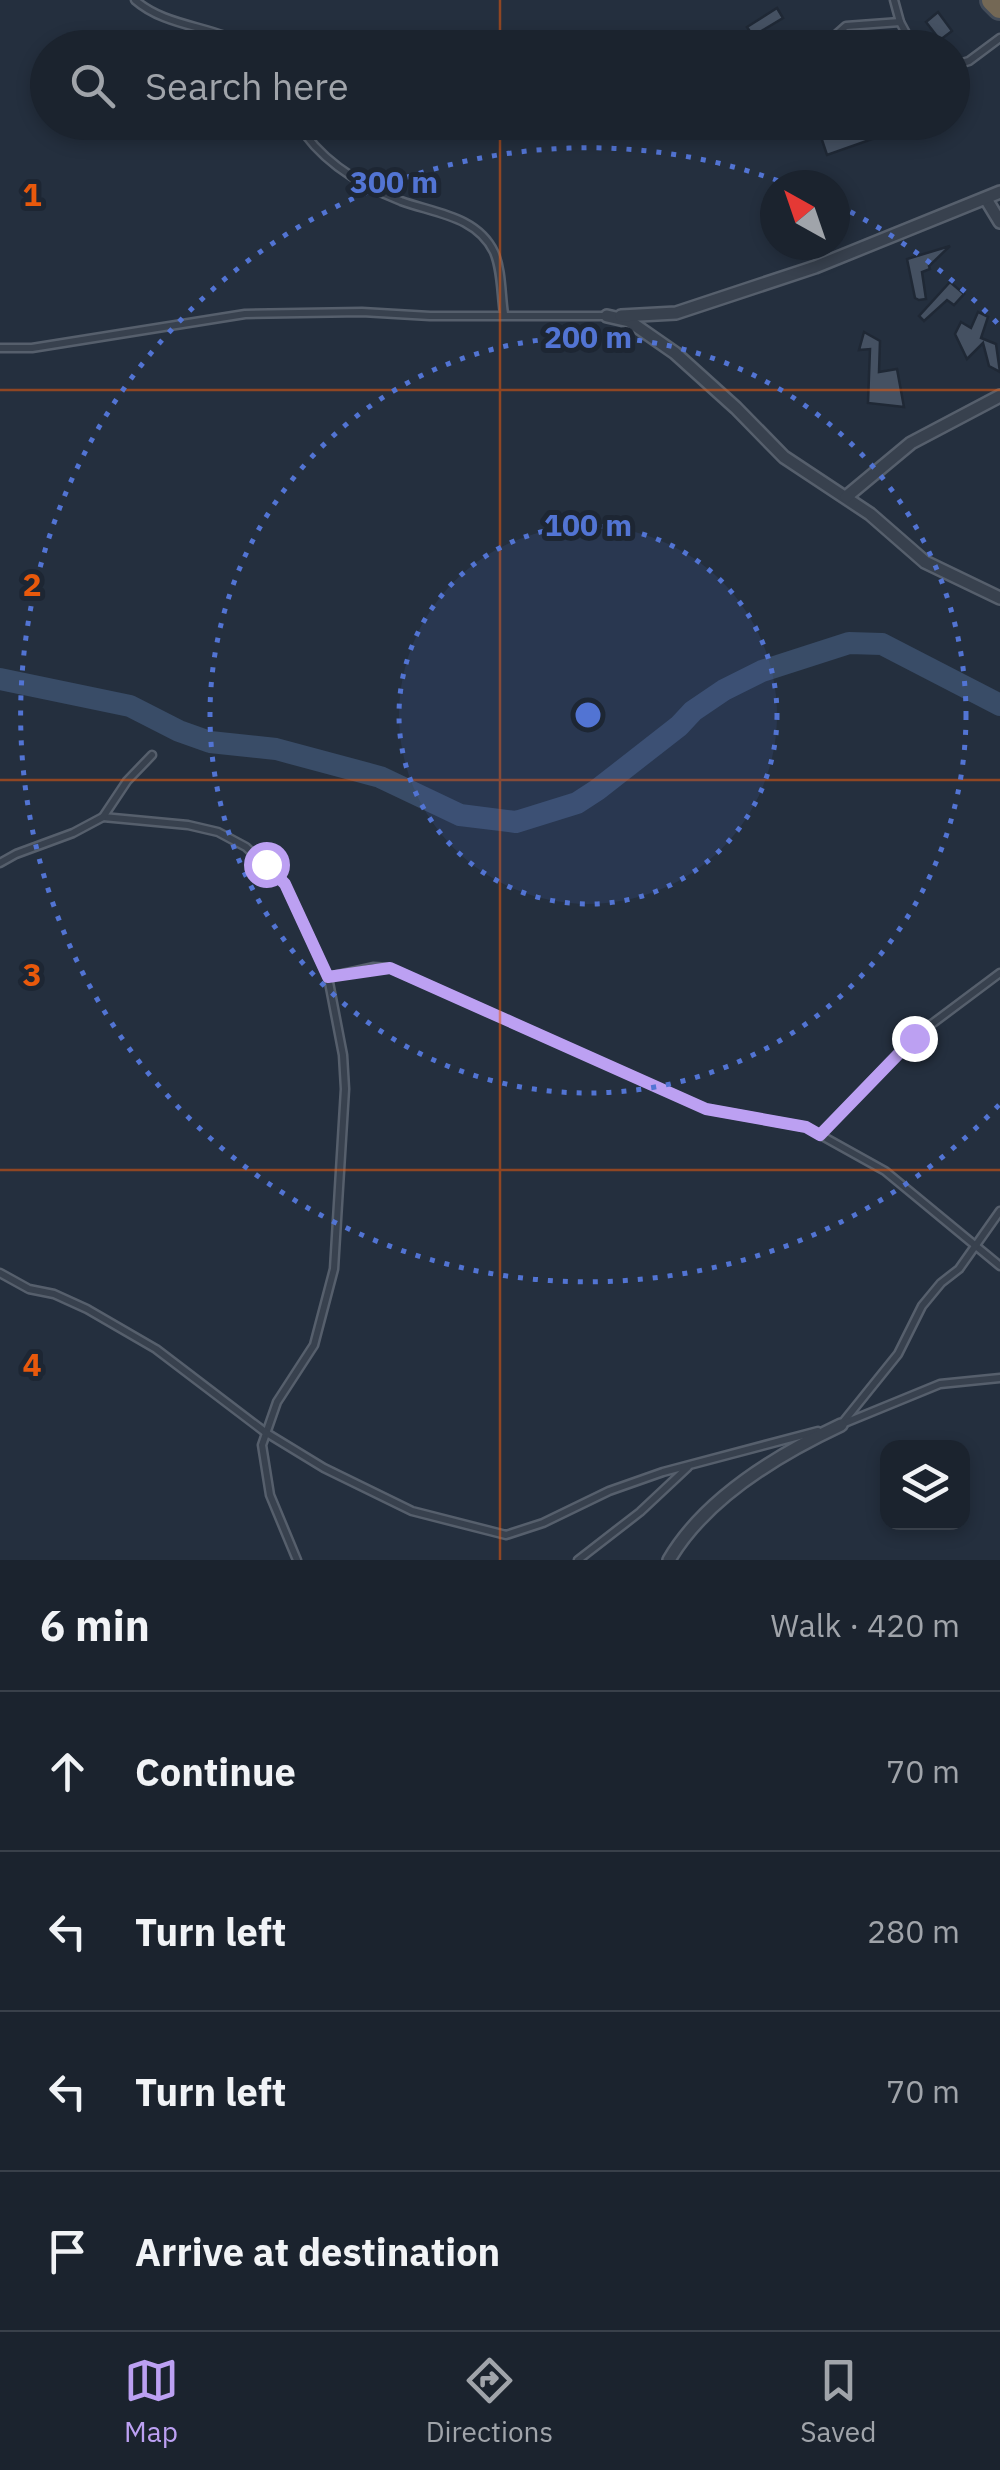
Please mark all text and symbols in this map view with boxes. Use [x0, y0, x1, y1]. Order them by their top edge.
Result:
search box [30, 30, 970, 140]
icon: search [65, 58, 120, 113]
text: Search here [145, 61, 349, 110]
text: 300 m [350, 162, 438, 201]
north arrow [760, 170, 850, 260]
text: 1 [22, 173, 42, 215]
text: 200 m [544, 317, 632, 356]
text: 100 m [544, 505, 632, 544]
text: 2 [22, 563, 42, 605]
centre of rings [570, 697, 606, 733]
route start [244, 842, 290, 888]
text: 3 [22, 953, 42, 995]
route end [892, 1016, 938, 1062]
text: 4 [22, 1343, 42, 1385]
map controls [880, 1440, 970, 1530]
button: layers [880, 1440, 970, 1530]
text: 6 min [40, 1598, 150, 1653]
text: Walk · 420 m [771, 1604, 960, 1646]
icon: ahead [40, 1744, 95, 1799]
text: Continue [135, 1747, 296, 1796]
text: 70 m [886, 1750, 960, 1792]
icon: left [40, 1904, 95, 1959]
text: Turn left [135, 1907, 286, 1956]
text: 280 m [867, 1910, 960, 1952]
icon: left [40, 2064, 95, 2119]
text: Turn left [135, 2067, 286, 2116]
text: 70 m [886, 2070, 960, 2112]
icon: arrive [40, 2224, 95, 2279]
text: Arrive at destination [135, 2227, 500, 2276]
tab: Map [124, 2353, 179, 2450]
tab: Directions [426, 2353, 553, 2450]
tab: Saved [800, 2353, 876, 2450]

